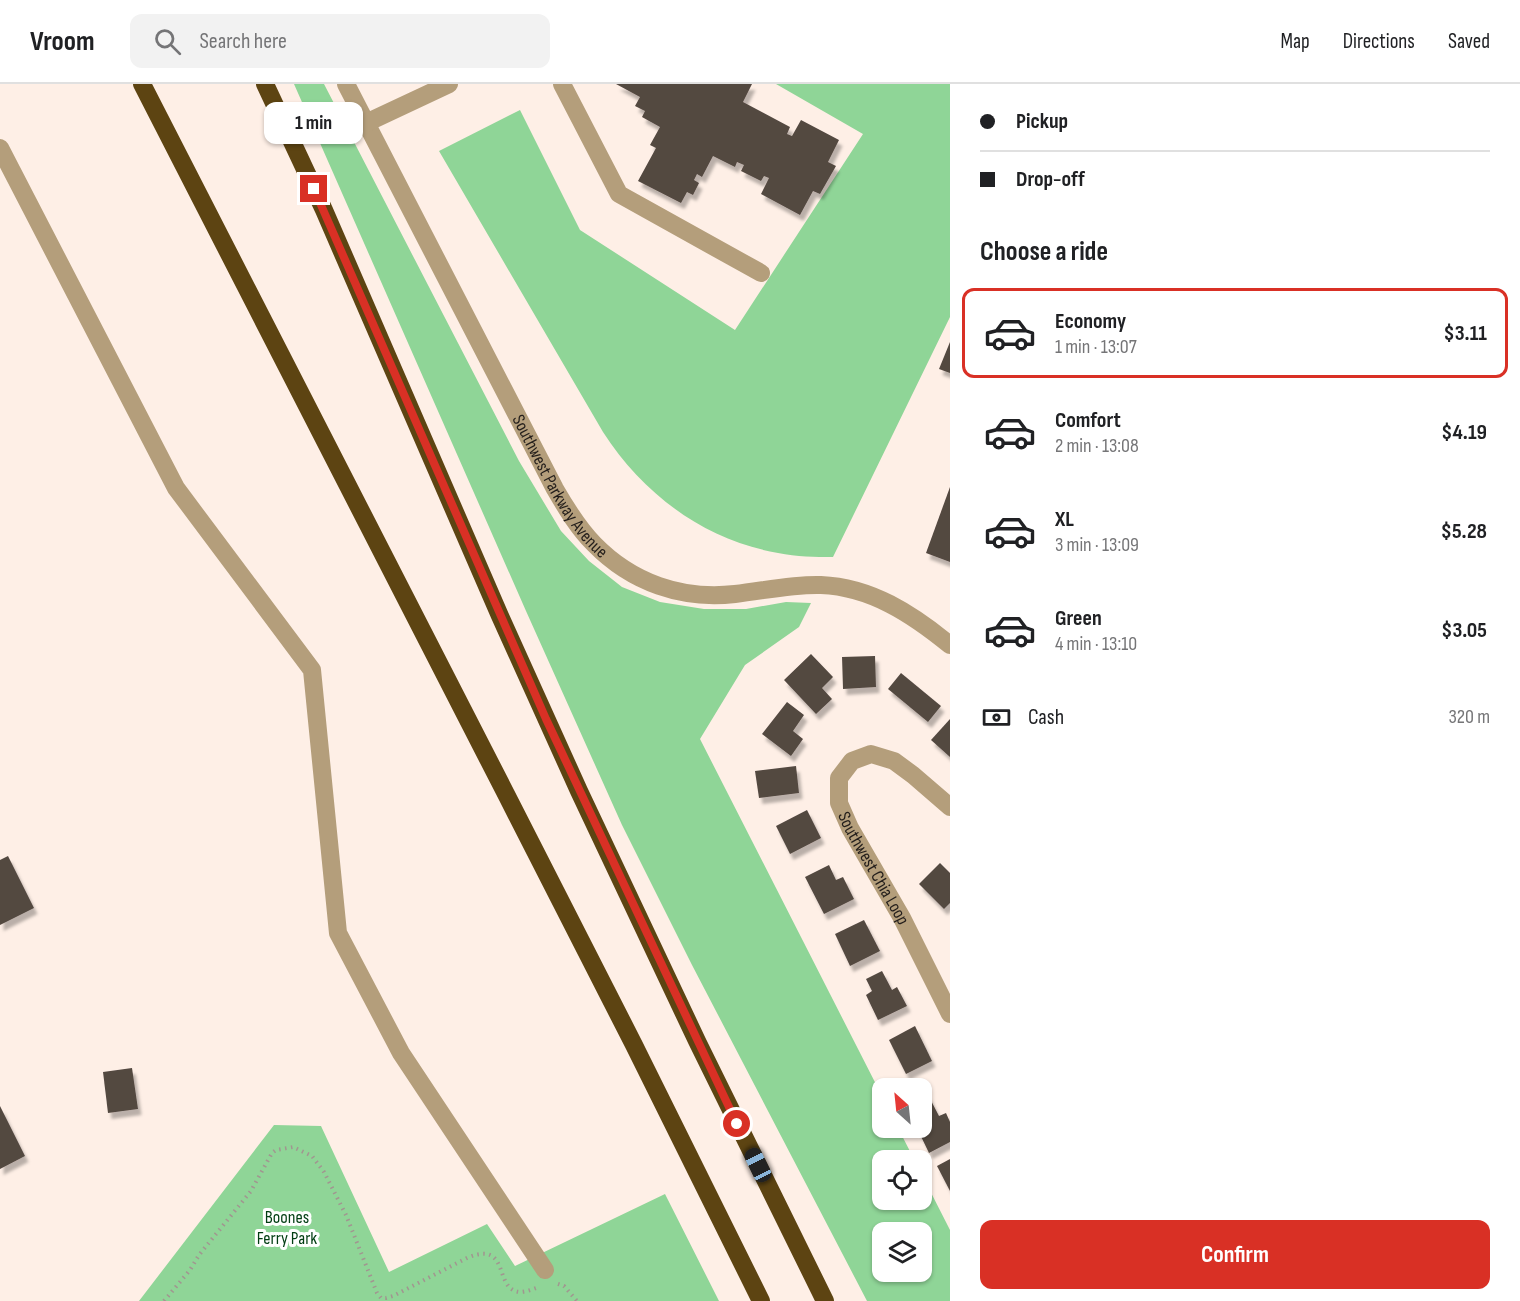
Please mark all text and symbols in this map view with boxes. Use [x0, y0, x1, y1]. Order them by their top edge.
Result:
search box [130, 14, 550, 68]
text: Vroom [30, 25, 94, 58]
icon: search [151, 25, 184, 58]
text: Search here [199, 28, 287, 55]
text: Map [1280, 29, 1310, 54]
text: Directions [1343, 29, 1415, 54]
text: Saved [1448, 29, 1490, 54]
callout: 1 min [264, 102, 364, 144]
text: Pickup [1016, 108, 1068, 135]
text: 1 min [295, 111, 332, 135]
text: Drop-off [1016, 166, 1085, 193]
route end [300, 175, 327, 202]
text: Choose a ride [980, 236, 1108, 268]
icon: car [983, 306, 1037, 360]
text: Economy [1055, 308, 1126, 335]
text: $3.11 [1443, 320, 1487, 347]
text: 1 min · 13:07 [1055, 335, 1137, 359]
icon: car [983, 405, 1037, 459]
text: Comfort [1055, 407, 1121, 434]
street label: Southwest Parkway Avenue [508, 411, 612, 562]
text: $4.19 [1441, 419, 1487, 446]
text: 2 min · 13:08 [1055, 434, 1139, 458]
icon: car [983, 504, 1037, 558]
text: XL [1055, 506, 1074, 533]
text: $5.28 [1441, 518, 1487, 545]
text: 3 min · 13:09 [1055, 533, 1139, 557]
icon: car [983, 603, 1037, 657]
text: Green [1055, 605, 1102, 632]
text: $3.05 [1441, 617, 1487, 644]
text: 4 min · 13:10 [1055, 632, 1137, 656]
icon: cash [980, 701, 1013, 734]
text: Cash [1028, 704, 1064, 731]
text: 320 m [1448, 705, 1490, 729]
street label: Southwest Chia Loop [834, 808, 914, 928]
north arrow [872, 1078, 932, 1138]
map controls [872, 1078, 932, 1282]
route start [723, 1110, 750, 1137]
car [742, 1145, 774, 1185]
button: locate [872, 1150, 932, 1210]
park label: Boones Ferry Park [257, 1207, 317, 1249]
button: Confirm [980, 1220, 1490, 1289]
button: layers [872, 1222, 932, 1282]

